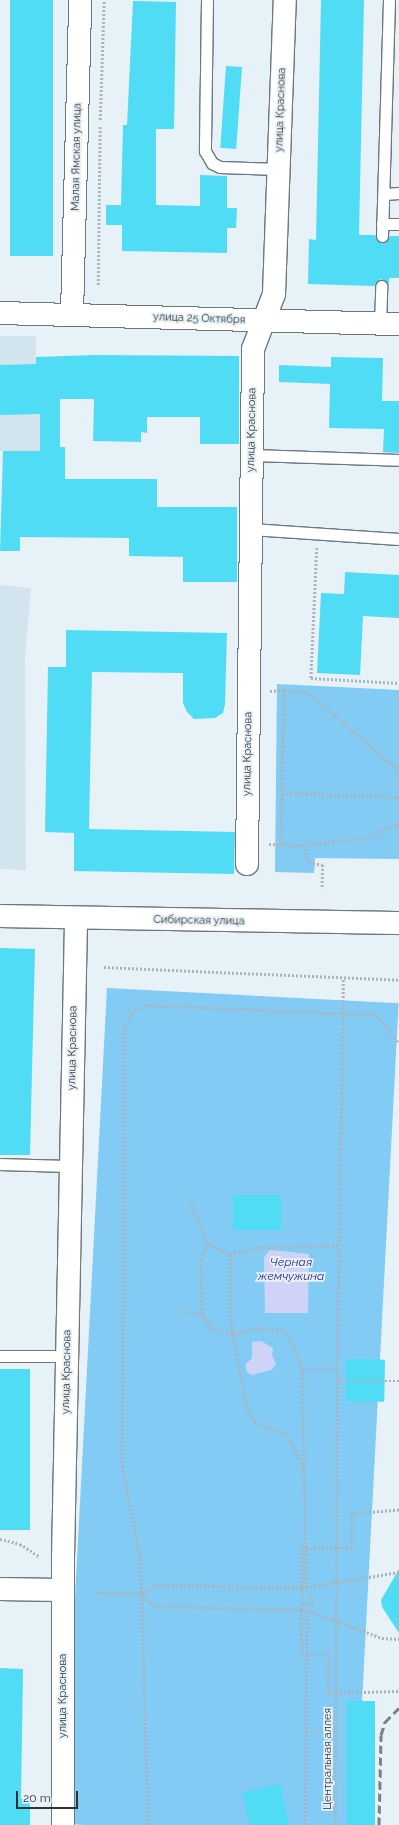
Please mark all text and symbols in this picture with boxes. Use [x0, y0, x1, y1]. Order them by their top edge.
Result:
street label: улица Краснова [273, 68, 289, 152]
street label: Малая Ямская улица [69, 103, 85, 211]
street label: улица 25 Октября [153, 311, 245, 327]
street label: улица Краснова [245, 388, 259, 472]
street label: улица Краснова [241, 712, 255, 796]
street label: Сибирская улица [153, 914, 245, 928]
street label: улица Краснова [66, 1006, 80, 1090]
water label: Черная жемчужина [258, 1256, 324, 1284]
street label: улица Краснова [60, 1330, 74, 1414]
street label: улица Краснова [56, 1654, 70, 1738]
street label: Центральная аллея [321, 1708, 335, 1810]
scale bar [18, 1783, 80, 1809]
text: 20 m [23, 1791, 51, 1805]

